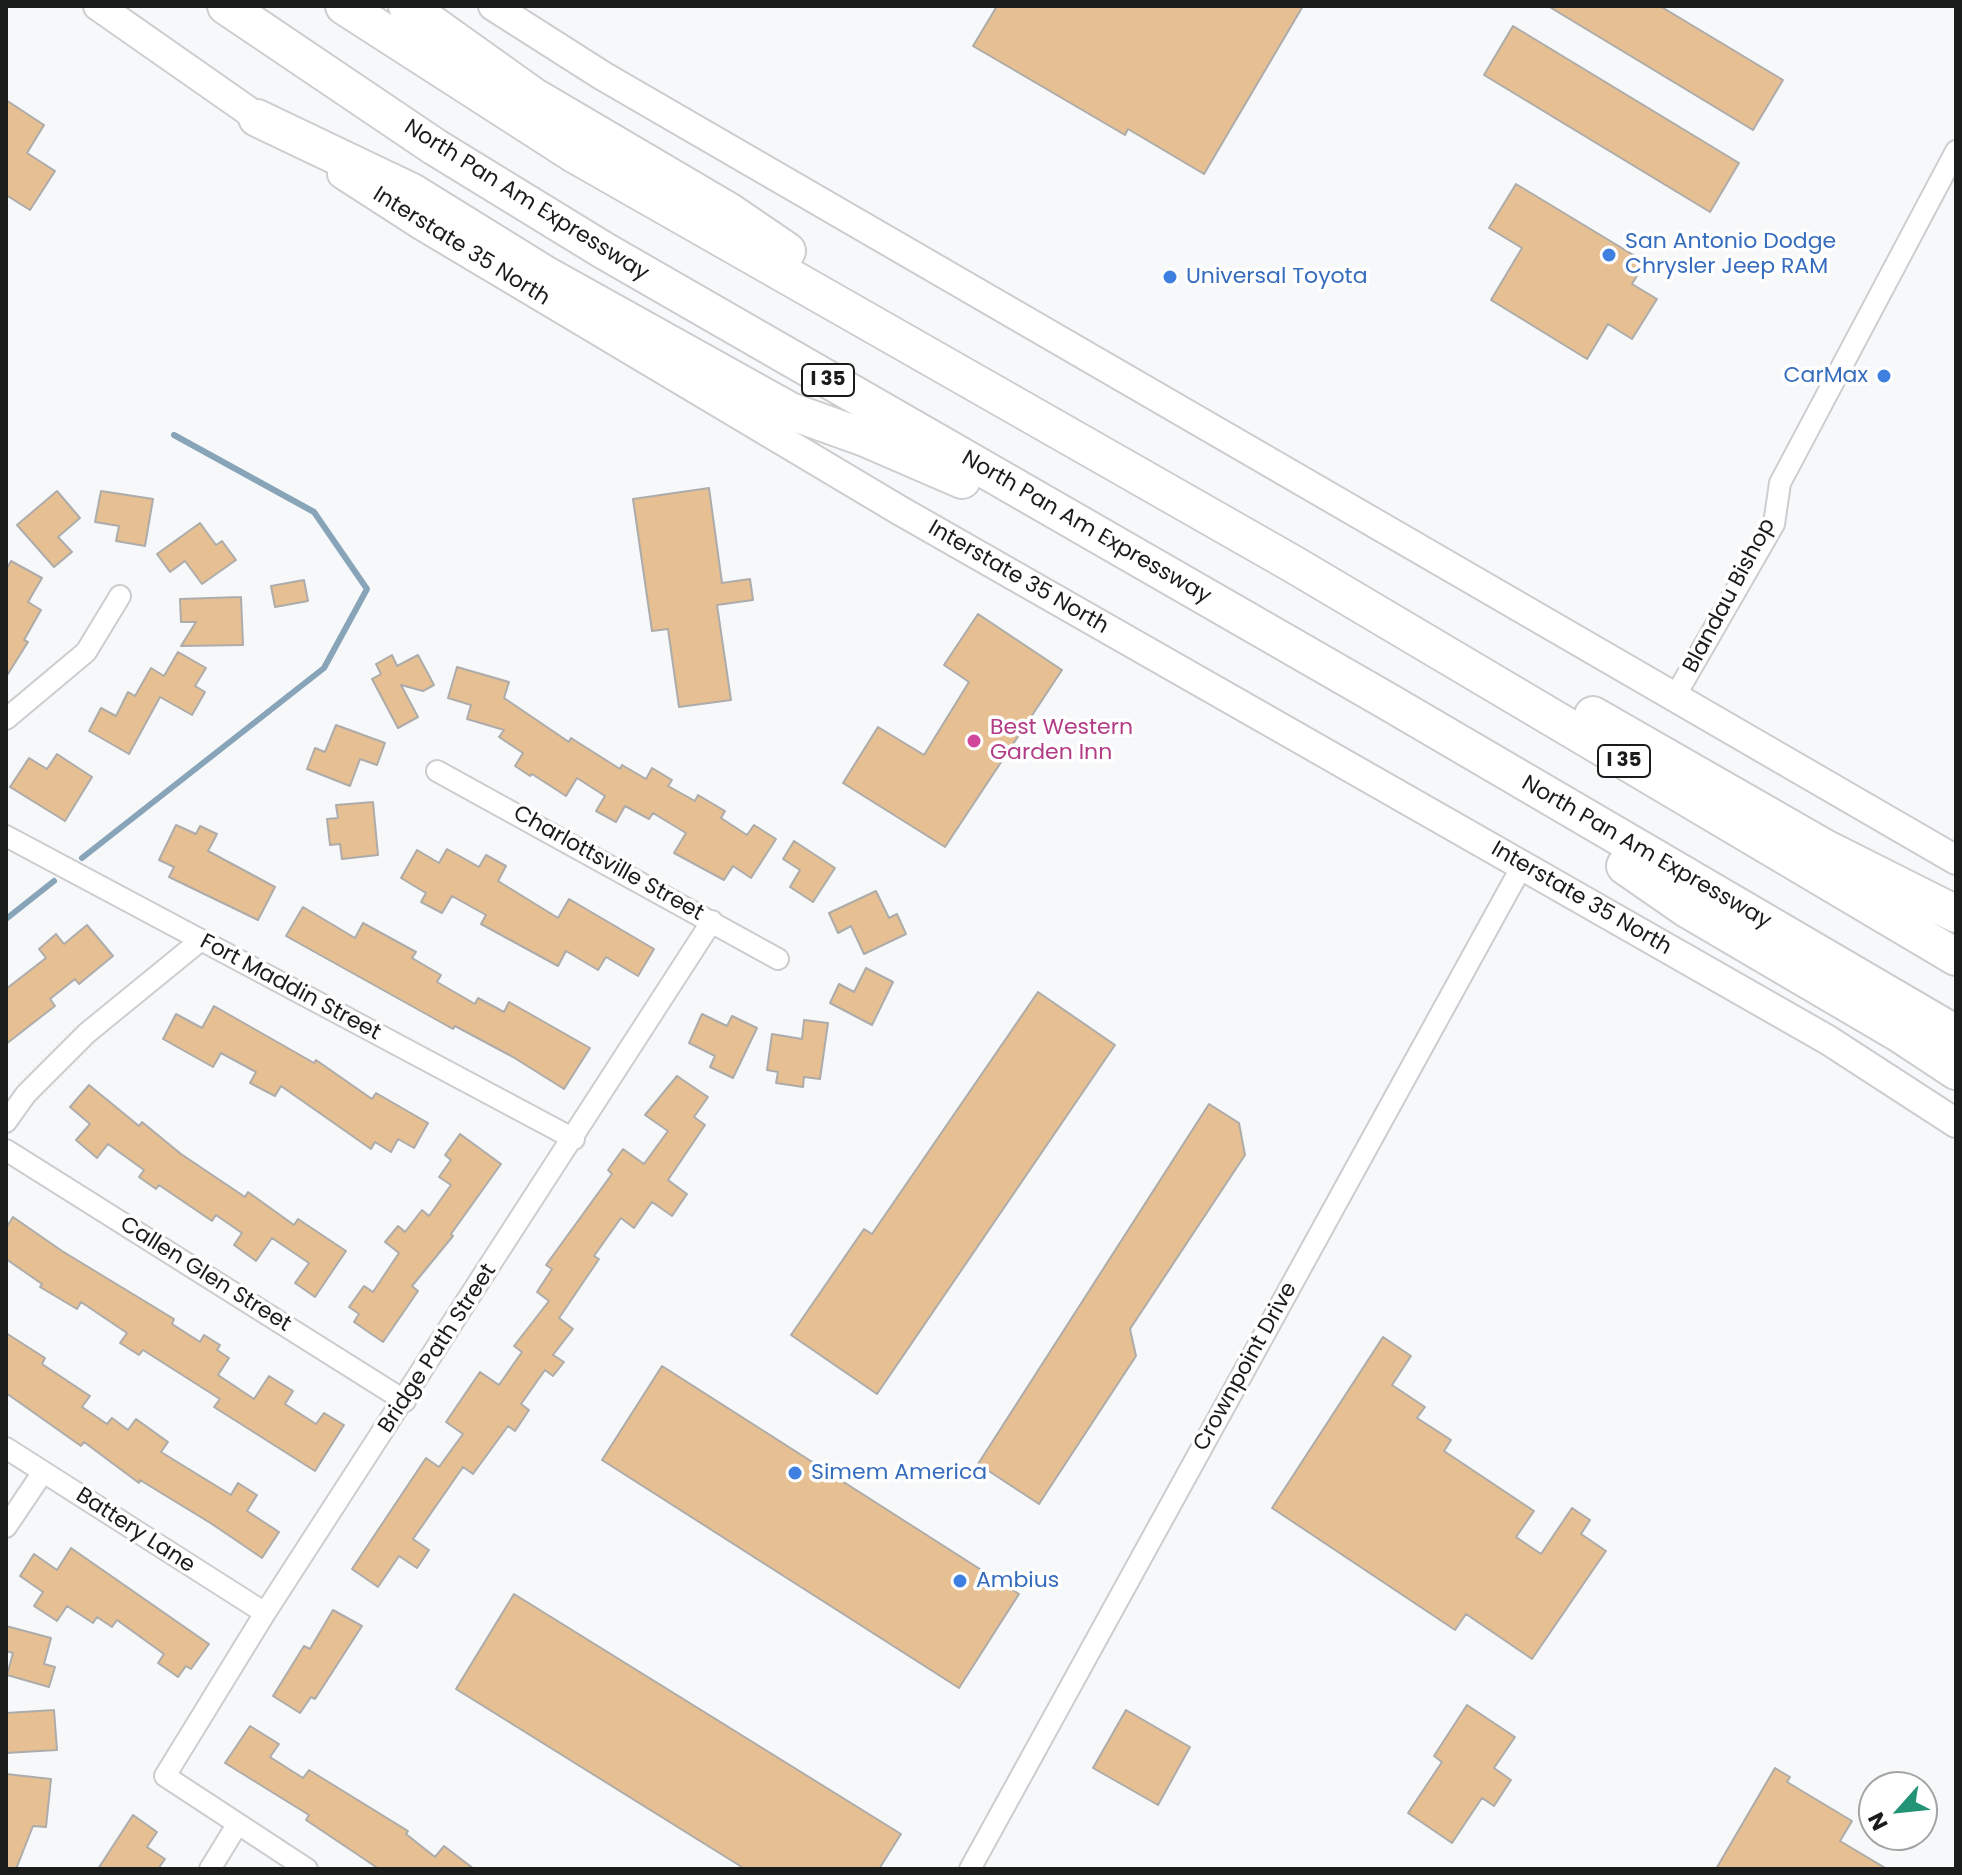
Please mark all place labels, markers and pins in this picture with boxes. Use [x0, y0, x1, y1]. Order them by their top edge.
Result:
place label: San Antonio Dodge Chrysler Jeep RAM [1625, 229, 1836, 280]
marker: San Antonio Dodge Chrysler Jeep RAM [1600, 246, 1618, 264]
place label: Universal Toyota [1186, 264, 1367, 290]
marker: Universal Toyota [1161, 268, 1179, 286]
place label: CarMax [1784, 363, 1868, 389]
marker: CarMax [1875, 367, 1893, 385]
place label: Best Western Garden Inn [990, 715, 1133, 766]
marker: Best Western Garden Inn [965, 732, 983, 750]
place label: Simem America [811, 1460, 987, 1486]
marker: Simem America [786, 1464, 804, 1482]
place label: Ambius [976, 1568, 1059, 1594]
marker: Ambius [951, 1572, 969, 1590]

